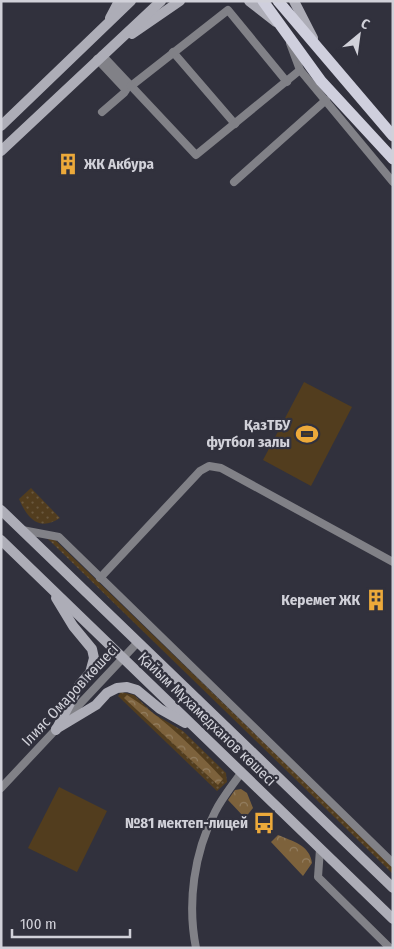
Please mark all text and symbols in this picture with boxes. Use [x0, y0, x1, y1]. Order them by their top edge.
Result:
north arrow [334, 10, 384, 60]
text: С [358, 15, 373, 34]
building icon: ЖК Акбура [55, 151, 81, 177]
place label: ЖК Акбура [83, 155, 154, 173]
place label: ҚазТБУ футбол залы [206, 416, 291, 451]
sports icon: ҚазТБУ футбол залы [294, 421, 320, 447]
building icon: Керемет ЖК [363, 587, 389, 613]
place label: Керемет ЖК [281, 591, 360, 609]
street label: Ілияс Омаров көшесі [18, 640, 122, 750]
street label: Қайым Мұхамедханов көшесі [134, 648, 280, 790]
bus stop icon: №81 мектеп-лицей [251, 810, 277, 836]
place label: №81 мектеп-лицей [125, 814, 248, 832]
scale bar [12, 906, 130, 938]
text: 100 m [20, 915, 57, 933]

